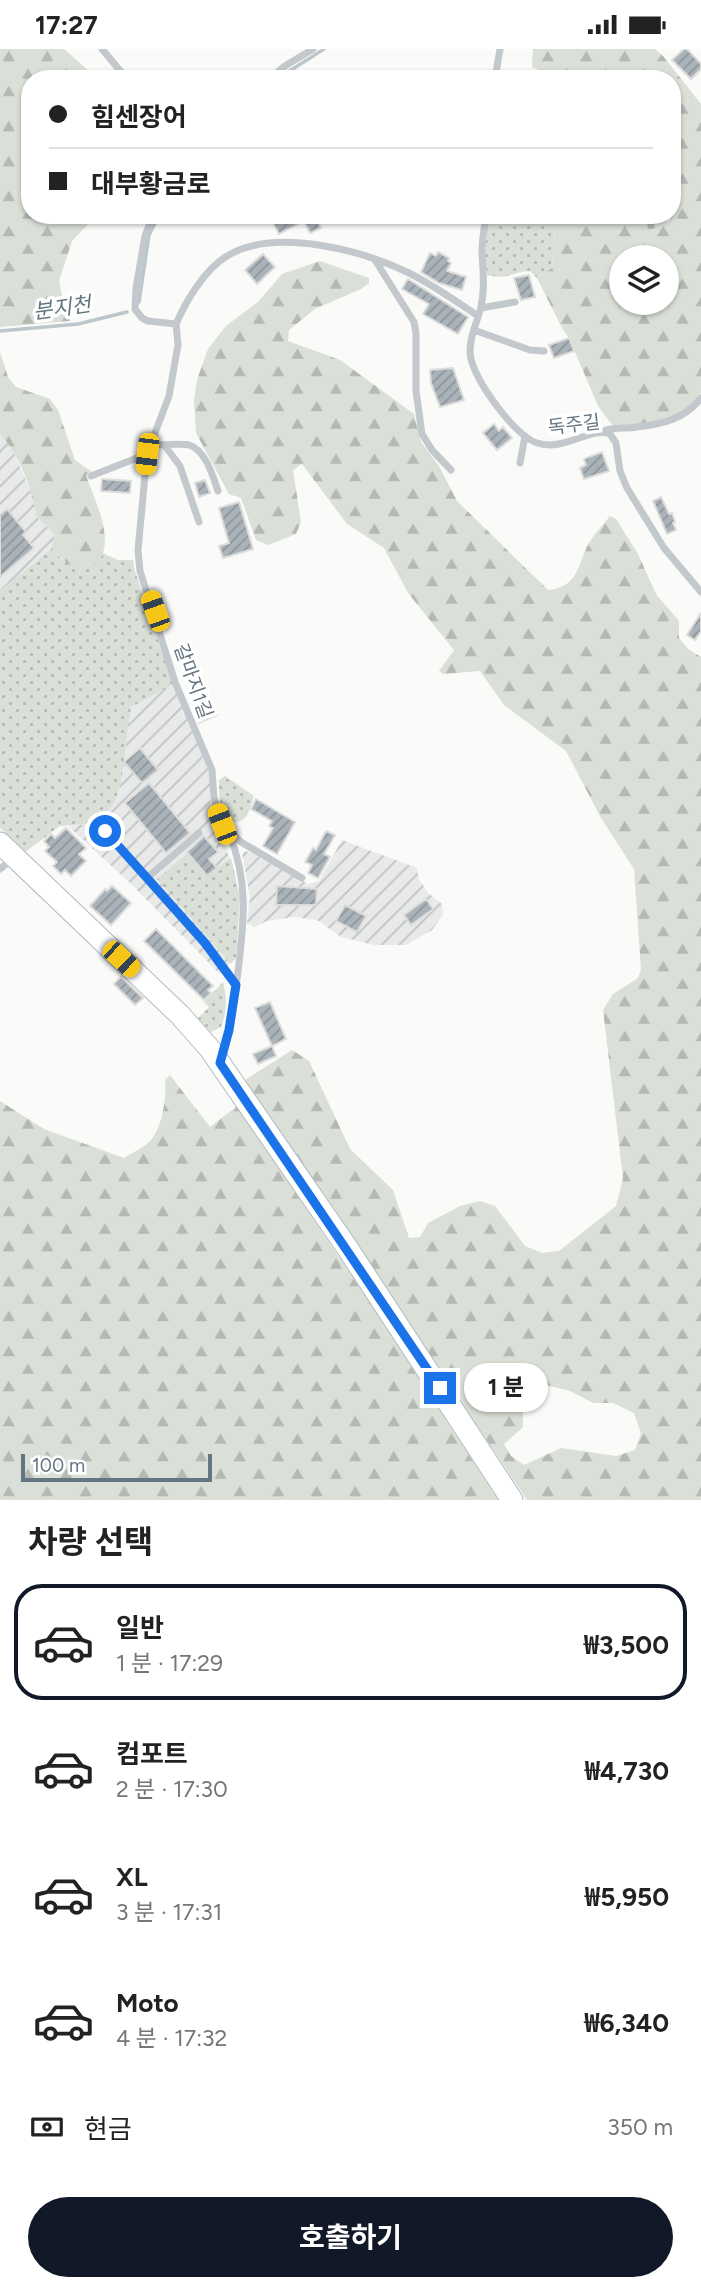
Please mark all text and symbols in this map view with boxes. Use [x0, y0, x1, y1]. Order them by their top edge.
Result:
text: 17:27 [35, 9, 98, 41]
text: 힘센장어 [91, 101, 187, 133]
text: 대부황금로 [91, 168, 211, 200]
map controls [609, 245, 679, 315]
button: layers [609, 245, 679, 315]
water label: 분지천 [31, 291, 95, 324]
street label: 독주길 [547, 410, 601, 439]
car [135, 432, 160, 476]
car [138, 588, 173, 634]
street label: 갈마지1길 [169, 641, 218, 722]
car [205, 801, 240, 847]
route start [89, 815, 121, 847]
car [99, 937, 144, 981]
callout: 1 분 [464, 1363, 548, 1413]
route end [424, 1372, 456, 1404]
text: 1 분 [488, 1373, 524, 1401]
scale bar [21, 1451, 212, 1483]
text: 100 m [32, 1454, 85, 1477]
text: 차량 선택 [28, 1523, 153, 1561]
icon: car [32, 1611, 95, 1674]
text: 일반 [116, 1612, 164, 1644]
text: ₩3,500 [584, 1629, 669, 1661]
text: 1 분 · 17:29 [116, 1649, 223, 1677]
icon: car [32, 1737, 95, 1800]
text: 컴포트 [116, 1738, 188, 1770]
text: ₩4,730 [585, 1755, 669, 1787]
text: 2 분 · 17:30 [116, 1775, 228, 1803]
text: XL [116, 1861, 148, 1893]
icon: car [32, 1863, 95, 1926]
text: ₩5,950 [585, 1881, 669, 1913]
text: 3 분 · 17:31 [116, 1898, 222, 1926]
text: Moto [116, 1987, 179, 2019]
icon: car [32, 1989, 95, 2052]
text: ₩6,340 [584, 2007, 669, 2039]
text: 4 분 · 17:32 [116, 2024, 227, 2052]
icon: cash [28, 2108, 66, 2146]
text: 현금 [84, 2113, 132, 2145]
text: 350 m [607, 2113, 673, 2141]
button: 호출하기 [28, 2197, 673, 2277]

